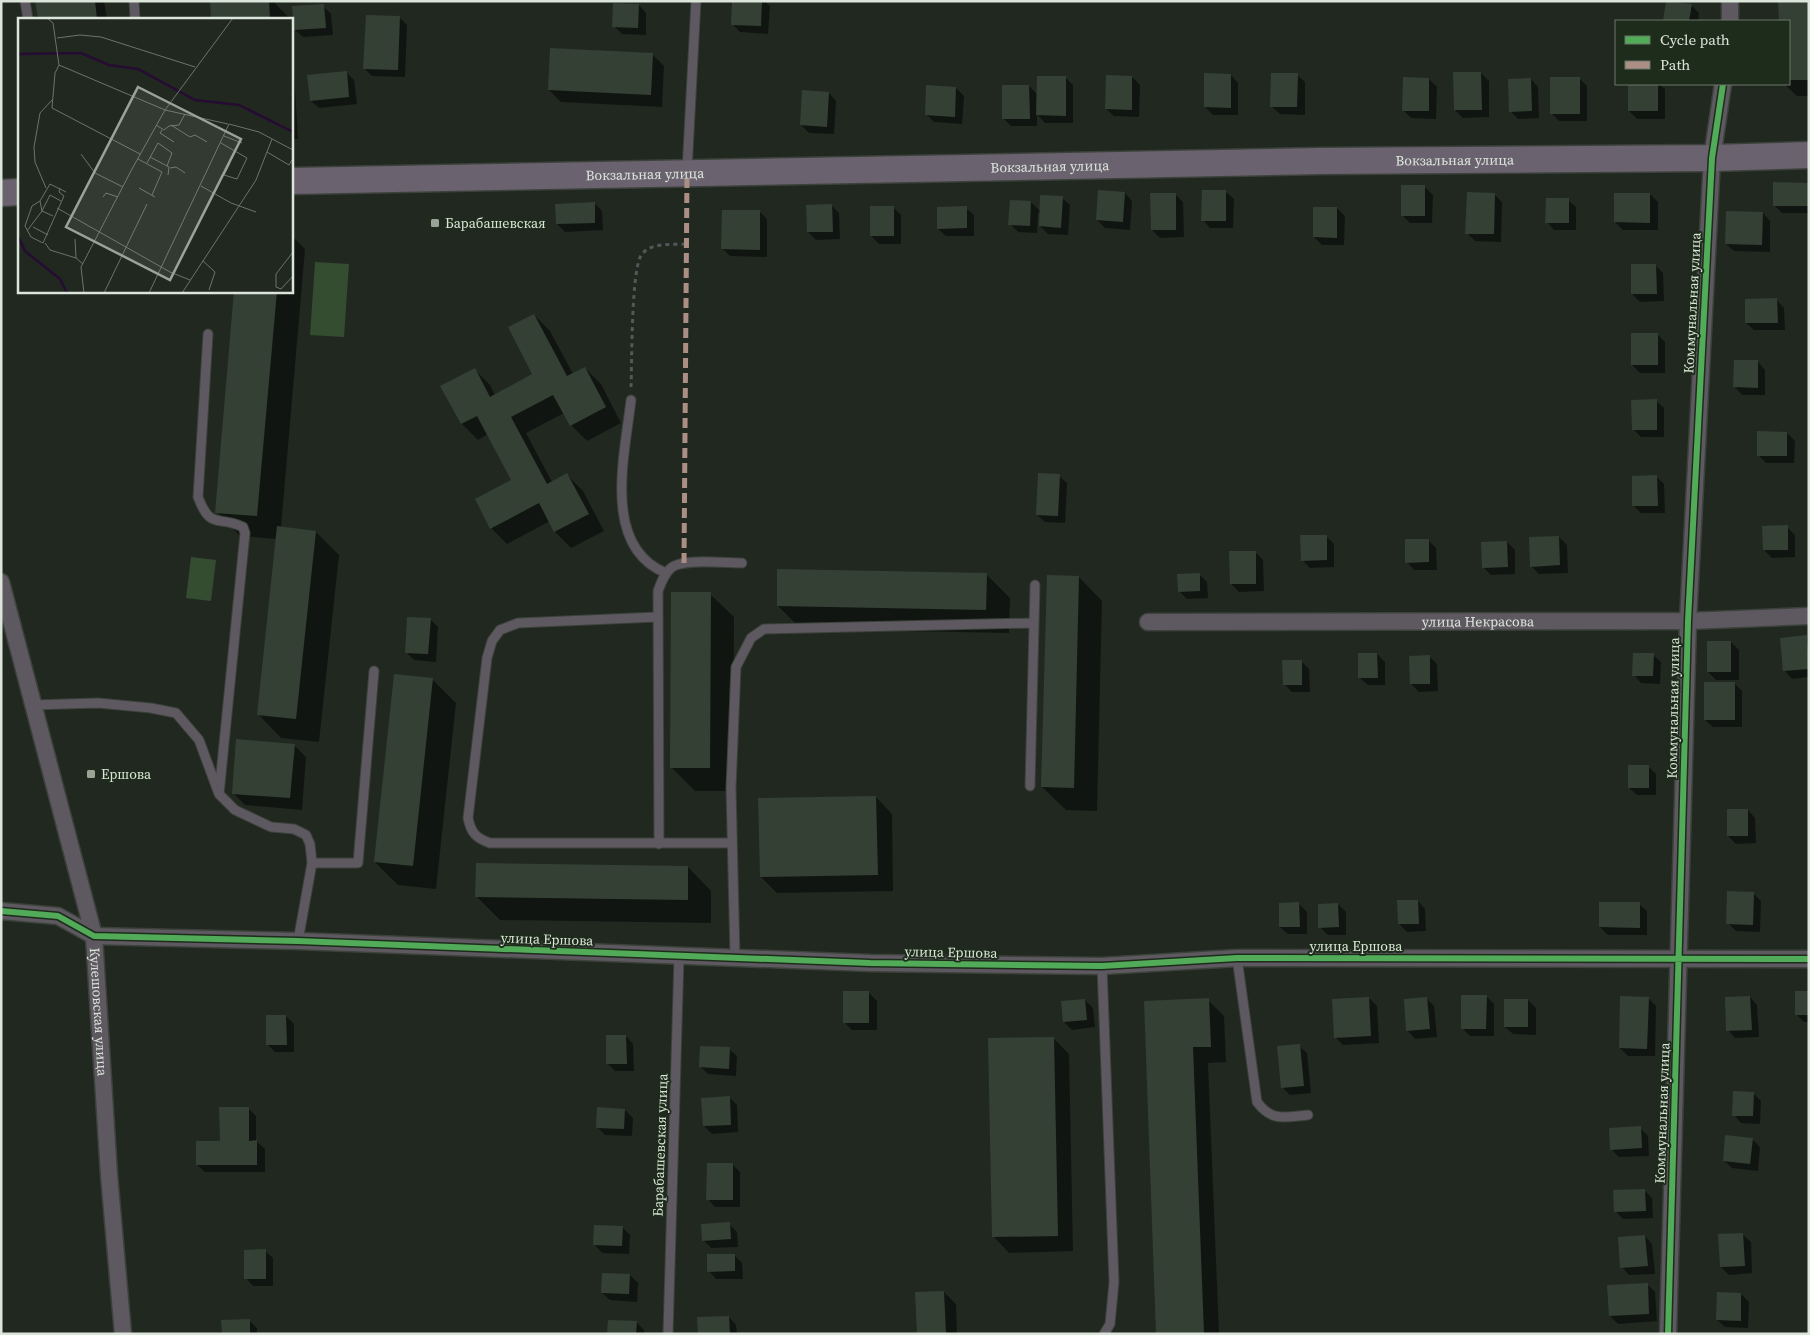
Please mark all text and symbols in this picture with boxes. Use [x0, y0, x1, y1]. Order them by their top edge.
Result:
inset map [18, 18, 292, 292]
legend [1615, 20, 1790, 85]
text: Cycle path [1660, 29, 1730, 50]
text: Path [1660, 54, 1690, 75]
street label: Вокзальная улица [1395, 150, 1515, 170]
street label: Вокзальная улица [990, 155, 1110, 177]
street label: Вокзальная улица [585, 163, 705, 185]
place label: Барабашевская [445, 213, 546, 233]
marker: Барабашевская [429, 217, 441, 229]
street label: Коммунальная улица [1678, 231, 1706, 374]
street label: улица Некрасова [1422, 611, 1535, 631]
street label: Коммунальная улица [1662, 636, 1684, 779]
place label: Ершова [101, 764, 152, 784]
marker: Ершова [85, 768, 97, 780]
street label: улица Ершова [500, 927, 595, 951]
street label: улица Ершова [1310, 936, 1403, 956]
street label: улица Ершова [904, 941, 998, 963]
street label: Кулешовская улица [85, 947, 113, 1077]
street label: Коммунальная улица [1650, 1041, 1674, 1184]
street label: Барабашевская улица [648, 1072, 673, 1217]

